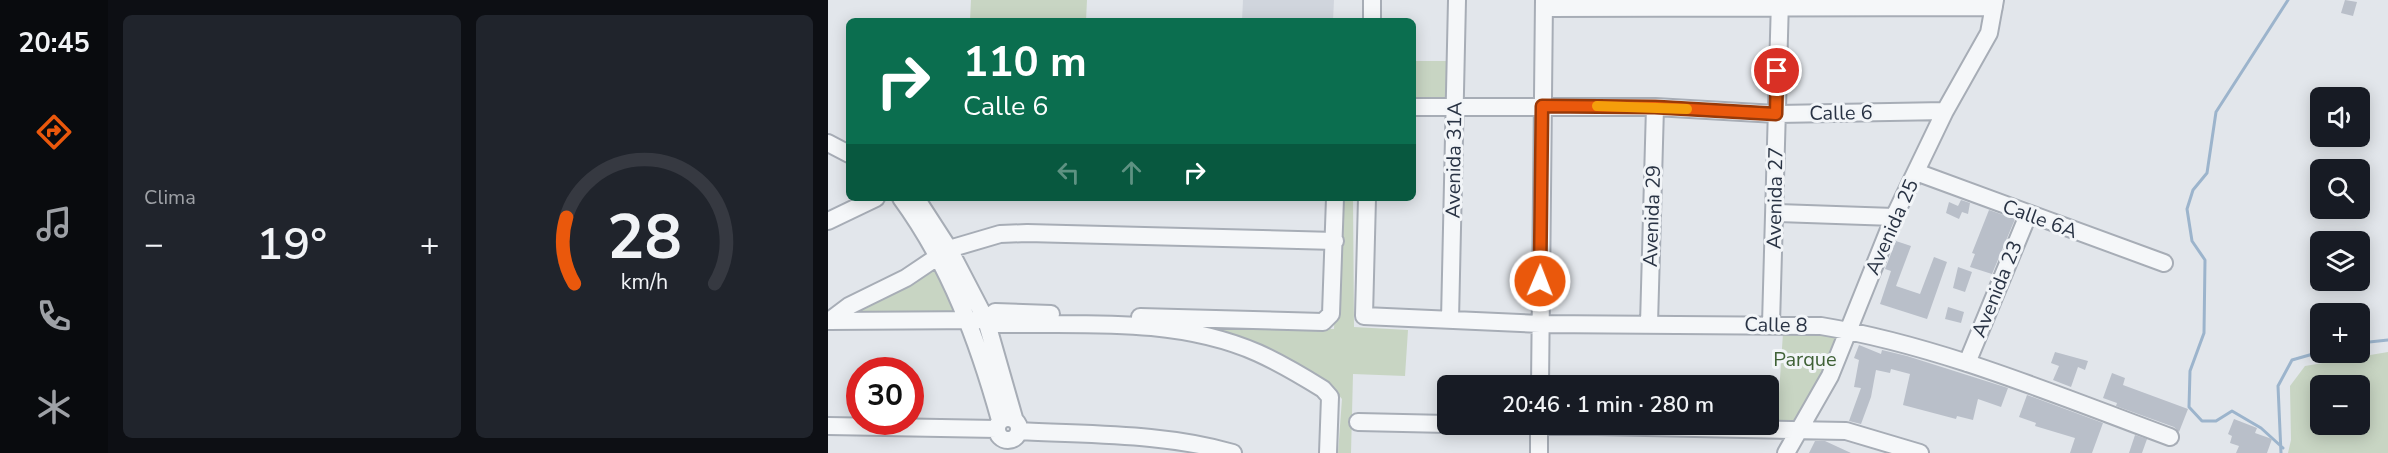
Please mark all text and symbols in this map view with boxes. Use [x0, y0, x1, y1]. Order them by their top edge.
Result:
text: 20:45 [18, 25, 90, 62]
text: 110 m [963, 34, 1087, 91]
icon: right [864, 42, 942, 120]
pin [1751, 45, 1802, 96]
icon: arrive [1760, 54, 1793, 87]
map controls [2310, 87, 2370, 435]
button: sound [2310, 87, 2370, 147]
text: Calle 6 [963, 88, 1048, 125]
street label: Calle 6 [1809, 99, 1873, 127]
street label: Avenida 31A [1439, 101, 1469, 219]
icon: directions [33, 111, 75, 153]
street label: Avenida 27 [1761, 147, 1789, 249]
icon: left [1052, 156, 1085, 189]
icon: ahead [1115, 156, 1148, 189]
icon: right [1178, 156, 1211, 189]
button: search [2310, 159, 2370, 219]
street label: Avenida 29 [1637, 164, 1667, 268]
street label: Avenida 25 [1859, 175, 1925, 279]
text: Clima [144, 184, 196, 211]
street label: Calle 6A [1999, 193, 2082, 245]
text: 28 [607, 195, 682, 280]
icon: music [33, 203, 75, 245]
text: 19° [256, 214, 327, 275]
text: − [144, 222, 164, 267]
text: + [420, 222, 439, 267]
button: layers [2310, 231, 2370, 291]
street label: Avenida 23 [1965, 237, 2029, 341]
position arrow [1508, 249, 1572, 313]
text: km/h [621, 267, 668, 297]
icon: phone [33, 295, 75, 337]
button: + [2310, 303, 2370, 363]
street label: Calle 8 [1744, 311, 1808, 339]
park label: Parque [1773, 346, 1837, 373]
speed limit sign: 30 [846, 357, 924, 435]
button: − [2310, 375, 2370, 435]
icon: climate [33, 386, 75, 428]
text: 20:46 · 1 min · 280 m [1502, 390, 1714, 420]

